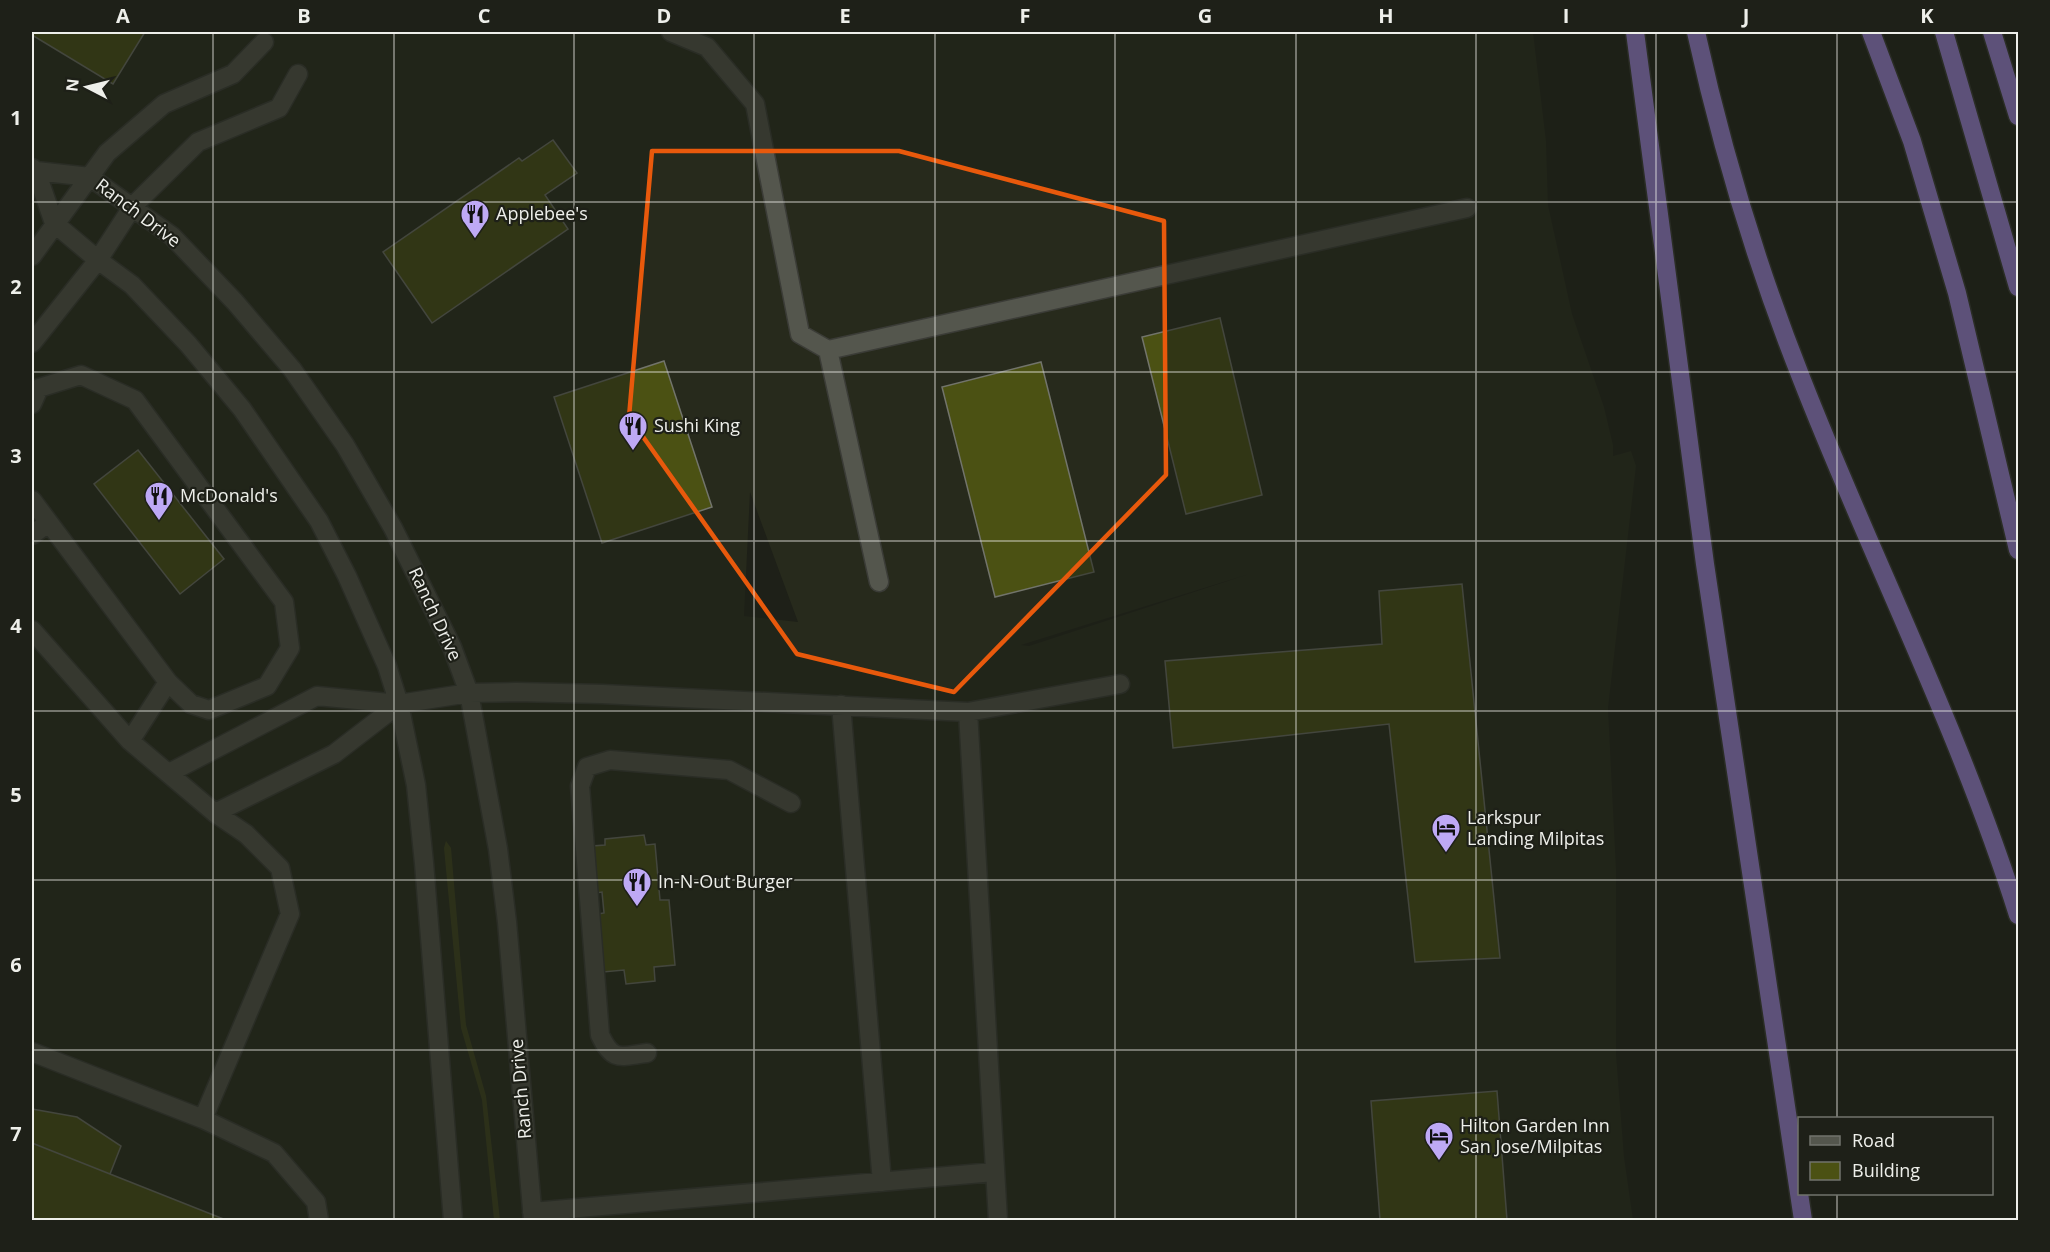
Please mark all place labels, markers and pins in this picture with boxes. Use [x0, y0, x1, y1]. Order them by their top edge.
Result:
restaurant icon: Applebee's [459, 198, 491, 240]
place label: Applebee's [496, 201, 588, 225]
restaurant icon: Sushi King [617, 410, 649, 452]
place label: Sushi King [654, 413, 740, 437]
restaurant icon: McDonald's [143, 480, 175, 522]
place label: McDonald's [180, 483, 278, 507]
place label: Larkspur Landing Milpitas [1467, 805, 1604, 850]
hotel icon: Larkspur Landing Milpitas [1430, 812, 1462, 854]
restaurant icon: In-N-Out Burger [621, 866, 653, 908]
place label: In-N-Out Burger [658, 869, 793, 893]
place label: Hilton Garden Inn San Jose/Milpitas [1460, 1113, 1610, 1158]
hotel icon: Hilton Garden Inn San Jose/Milpitas [1423, 1120, 1455, 1162]

